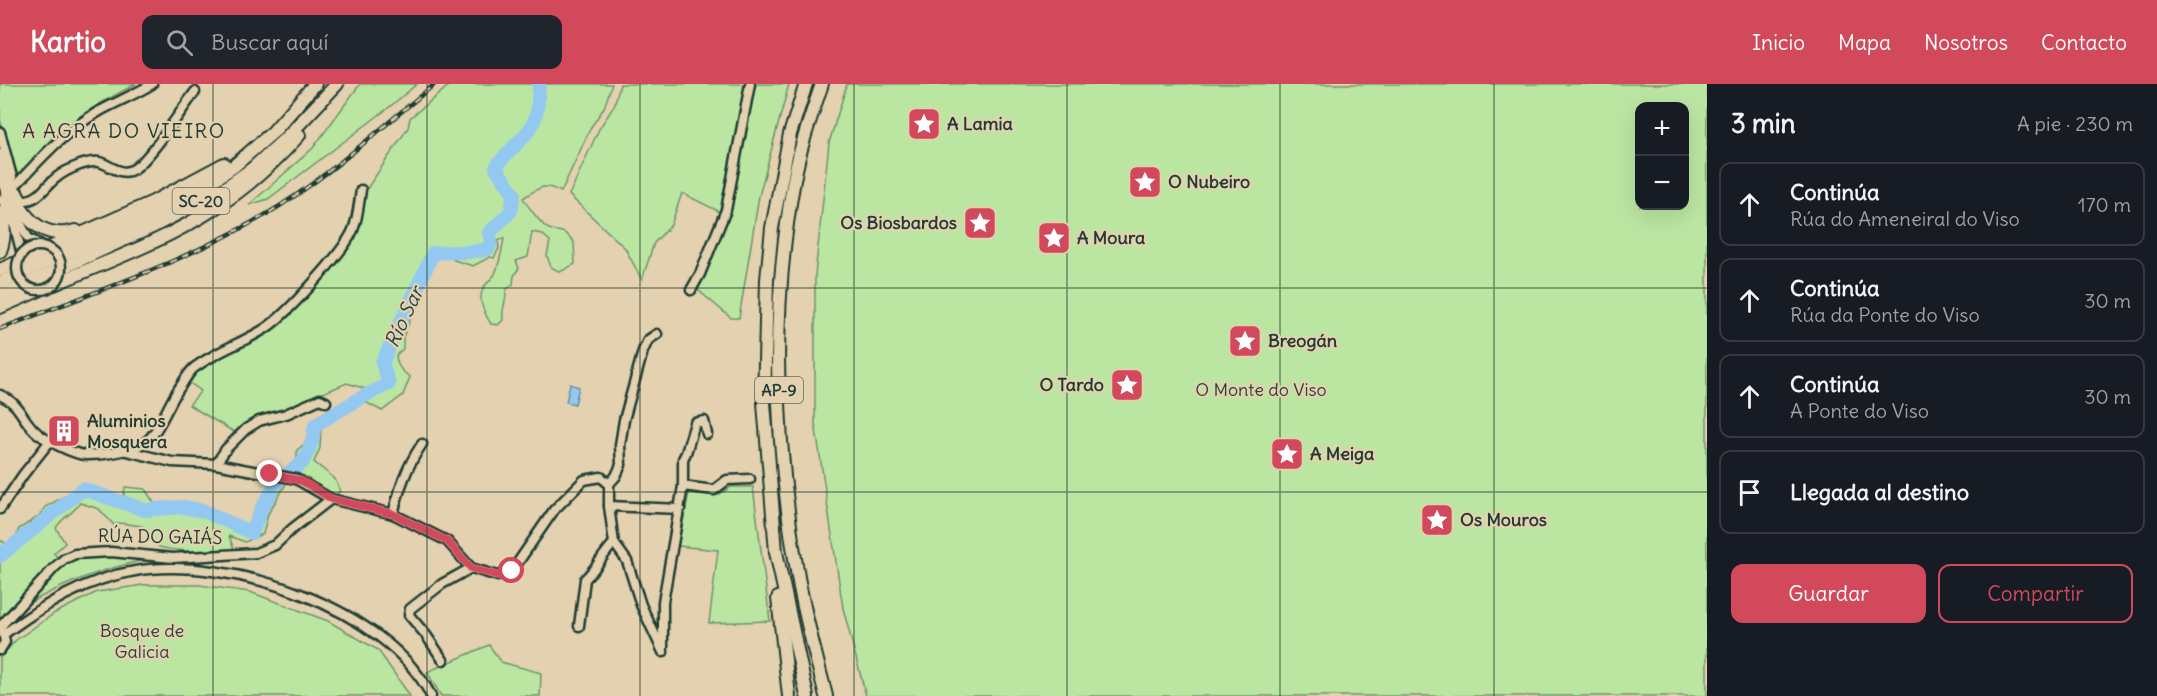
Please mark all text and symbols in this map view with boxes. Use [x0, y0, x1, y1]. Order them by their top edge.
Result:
search box [142, 15, 562, 69]
text: Kartio [30, 24, 106, 60]
icon: search [163, 26, 196, 59]
text: Buscar aquí [211, 28, 328, 56]
text: Inicio [1752, 29, 1805, 56]
text: Mapa [1838, 29, 1891, 56]
text: Nosotros [1924, 29, 2008, 56]
text: Contacto [2041, 29, 2127, 56]
map controls [1635, 102, 1689, 210]
button: + [1635, 102, 1689, 156]
place icon: A Lamia [906, 106, 942, 142]
text: 3 min [1731, 107, 1796, 140]
text: A pie · 230 m [2017, 111, 2133, 136]
place label: A Lamia [947, 112, 1013, 135]
district label: A AGRA DO VIEIRO [22, 118, 226, 143]
button: − [1635, 156, 1689, 210]
place icon: O Nubeiro [1127, 164, 1163, 200]
place label: O Nubeiro [1168, 170, 1250, 193]
text: Continúa [1790, 178, 1879, 206]
road number: SC-20 [172, 188, 230, 214]
icon: ahead [1733, 188, 1766, 221]
text: 170 m [2078, 192, 2131, 217]
place icon: Os Biosbardos [962, 205, 998, 241]
text: Rúa do Ameneiral do Viso [1790, 206, 2020, 231]
place label: Os Biosbardos [840, 211, 957, 234]
place icon: A Moura [1036, 220, 1072, 256]
place label: A Moura [1077, 226, 1145, 249]
text: Continúa [1790, 274, 1879, 302]
water label: Río Sar [379, 280, 430, 351]
icon: ahead [1733, 284, 1766, 317]
text: 30 m [2084, 288, 2131, 313]
text: Rúa da Ponte do Viso [1790, 302, 1980, 327]
place icon: Breogán [1227, 323, 1263, 359]
place label: Breogán [1268, 329, 1338, 352]
place icon: O Tardo [1109, 367, 1145, 403]
text: Continúa [1790, 370, 1879, 398]
place label: O Tardo [1039, 373, 1104, 396]
road number: AP-9 [755, 377, 803, 403]
park label: O Monte do Viso [1195, 378, 1327, 401]
icon: ahead [1733, 380, 1766, 413]
text: 30 m [2084, 384, 2131, 409]
text: A Ponte do Viso [1790, 398, 1929, 423]
place label: Aluminios Mosquera [87, 409, 167, 453]
building icon: Aluminios Mosquera [46, 413, 82, 449]
place icon: A Meiga [1269, 436, 1305, 472]
place label: A Meiga [1310, 442, 1374, 465]
route end [256, 460, 282, 486]
icon: arrive [1733, 476, 1766, 509]
text: Llegada al destino [1790, 478, 1969, 506]
place icon: Os Mouros [1419, 502, 1455, 538]
place label: Os Mouros [1460, 508, 1547, 531]
street label: RÚA DO GAIÁS [98, 524, 222, 549]
route start [498, 557, 524, 583]
button: Guardar [1731, 564, 1926, 623]
button: Compartir [1938, 564, 2133, 623]
park label: Bosque de Galicia [100, 619, 184, 663]

